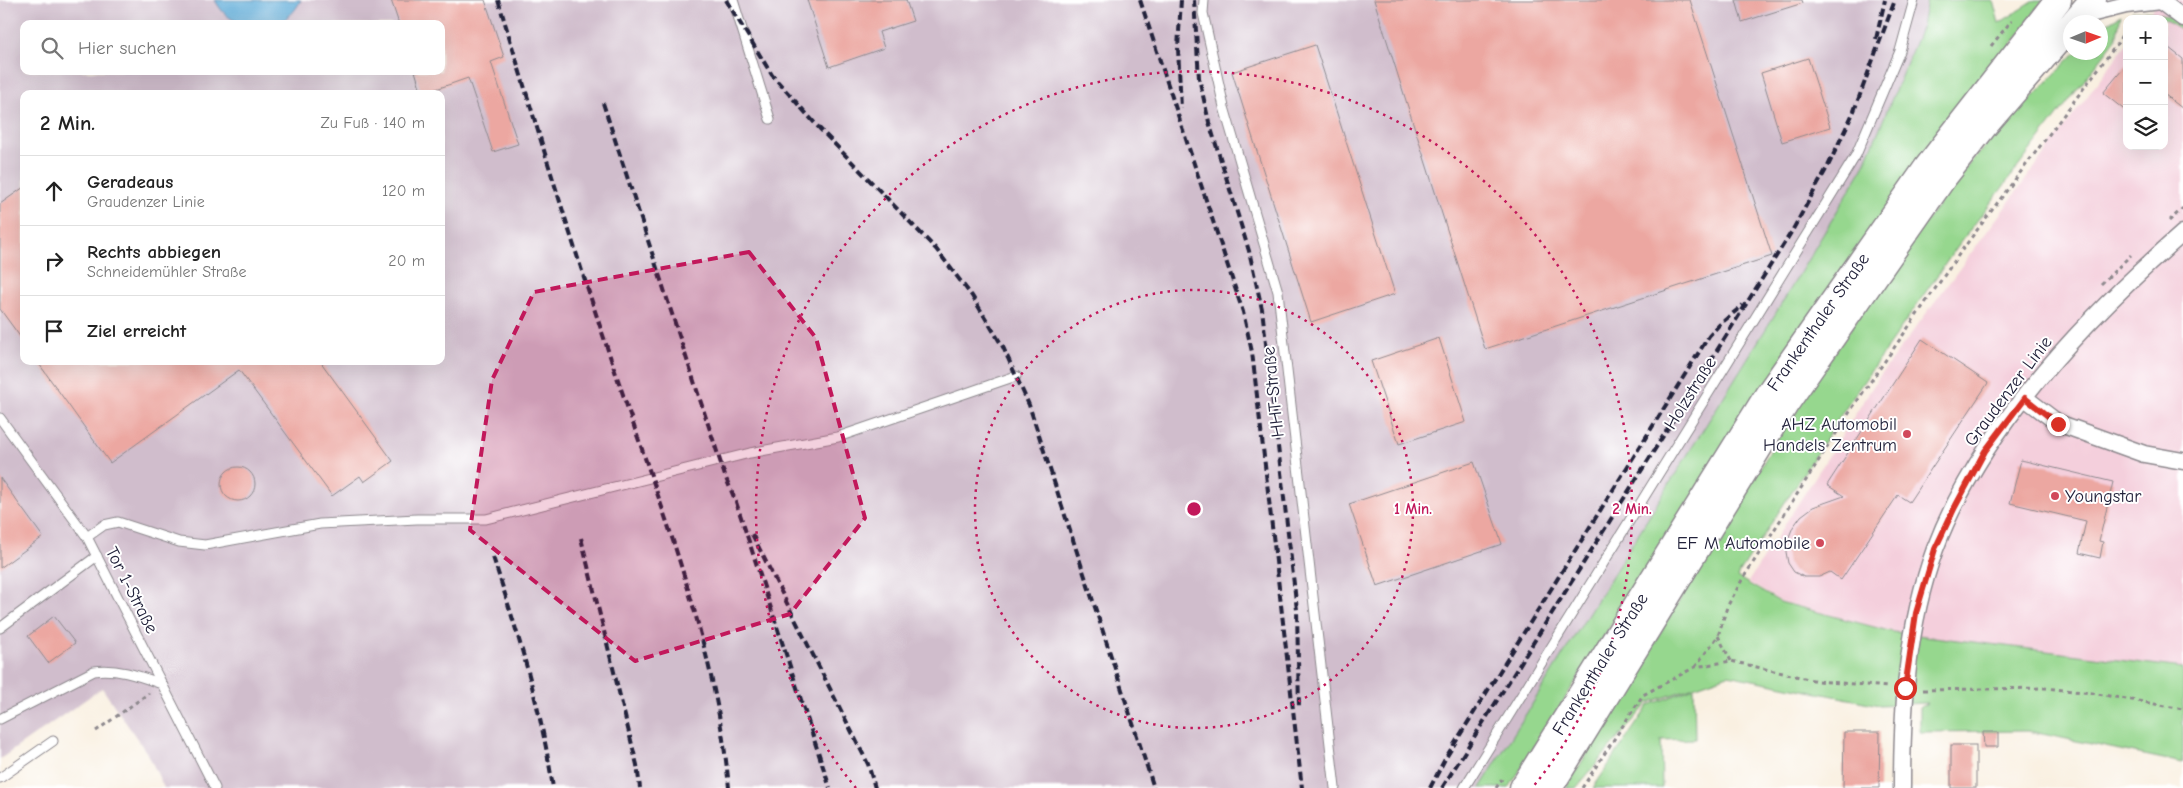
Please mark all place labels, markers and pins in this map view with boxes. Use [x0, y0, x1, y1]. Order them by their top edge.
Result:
place label: AHZ Automobil Handels Zentrum [1763, 414, 1897, 456]
marker: AHZ Automobil Handels Zentrum [1901, 428, 1913, 440]
place label: Youngstar [2065, 486, 2142, 507]
marker: Youngstar [2049, 490, 2061, 502]
centre of rings [1185, 500, 1203, 518]
place label: EF M Automobile [1677, 533, 1810, 554]
marker: EF M Automobile [1814, 537, 1826, 549]

